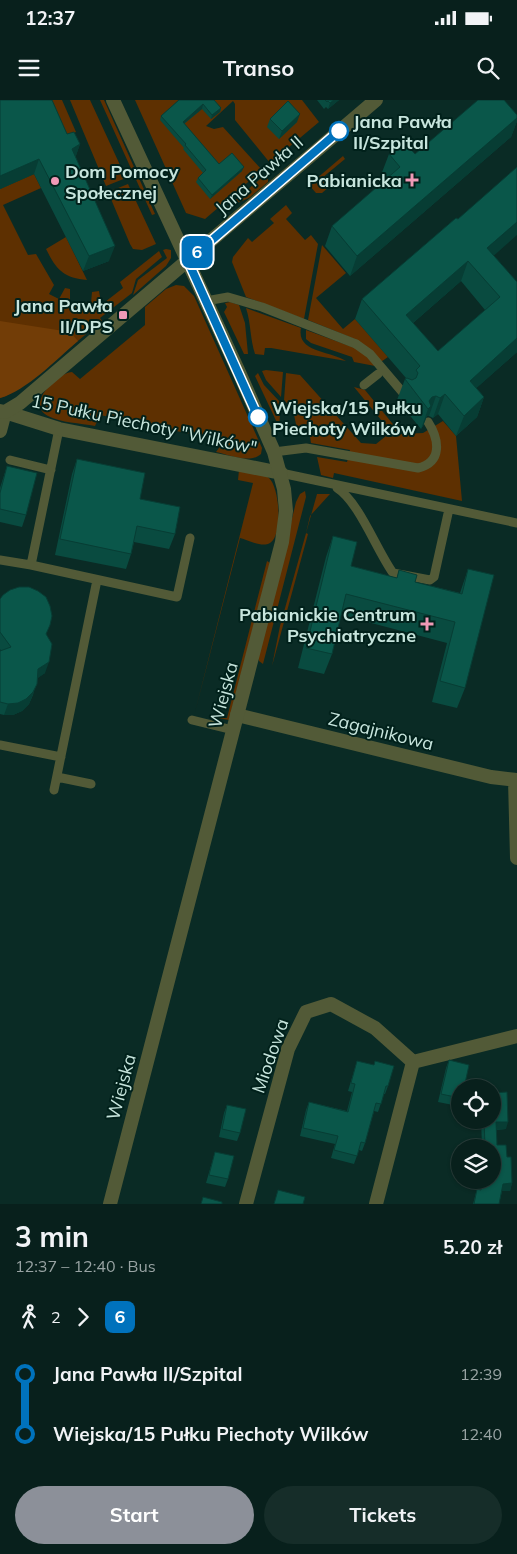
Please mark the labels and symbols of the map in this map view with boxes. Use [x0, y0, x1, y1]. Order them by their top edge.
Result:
place label: Jana Pawła II/Szpital [353, 110, 452, 154]
marker: Jana Pawła II/Szpital [329, 121, 349, 141]
street label: Jana Pawła II [210, 130, 308, 220]
place label: Dom Pomocy Społecznej [65, 160, 179, 204]
place label: Pabianicka [307, 169, 402, 192]
marker: Pabianicka [406, 174, 418, 186]
marker: Dom Pomocy Społecznej [49, 175, 61, 187]
line badge: 6 [181, 236, 213, 268]
place label: Jana Pawła II/DPS [14, 294, 113, 338]
marker: Jana Pawła II/DPS [117, 309, 129, 321]
street label: 15 Pułku Piechoty "Wilków" [29, 389, 259, 459]
place label: Wiejska/15 Pułku Piechoty Wilków [272, 396, 422, 440]
marker: Wiejska/15 Pułku Piechoty Wilków [248, 407, 268, 427]
place label: Pabianickie Centrum Psychiatryczne [239, 603, 416, 647]
marker: Pabianickie Centrum Psychiatryczne [420, 617, 434, 631]
street label: Wiejska [203, 660, 243, 730]
street label: Zagajnikowa [326, 707, 436, 755]
street label: Miodowa [247, 1016, 293, 1096]
street label: Wiejska [101, 1052, 141, 1122]

